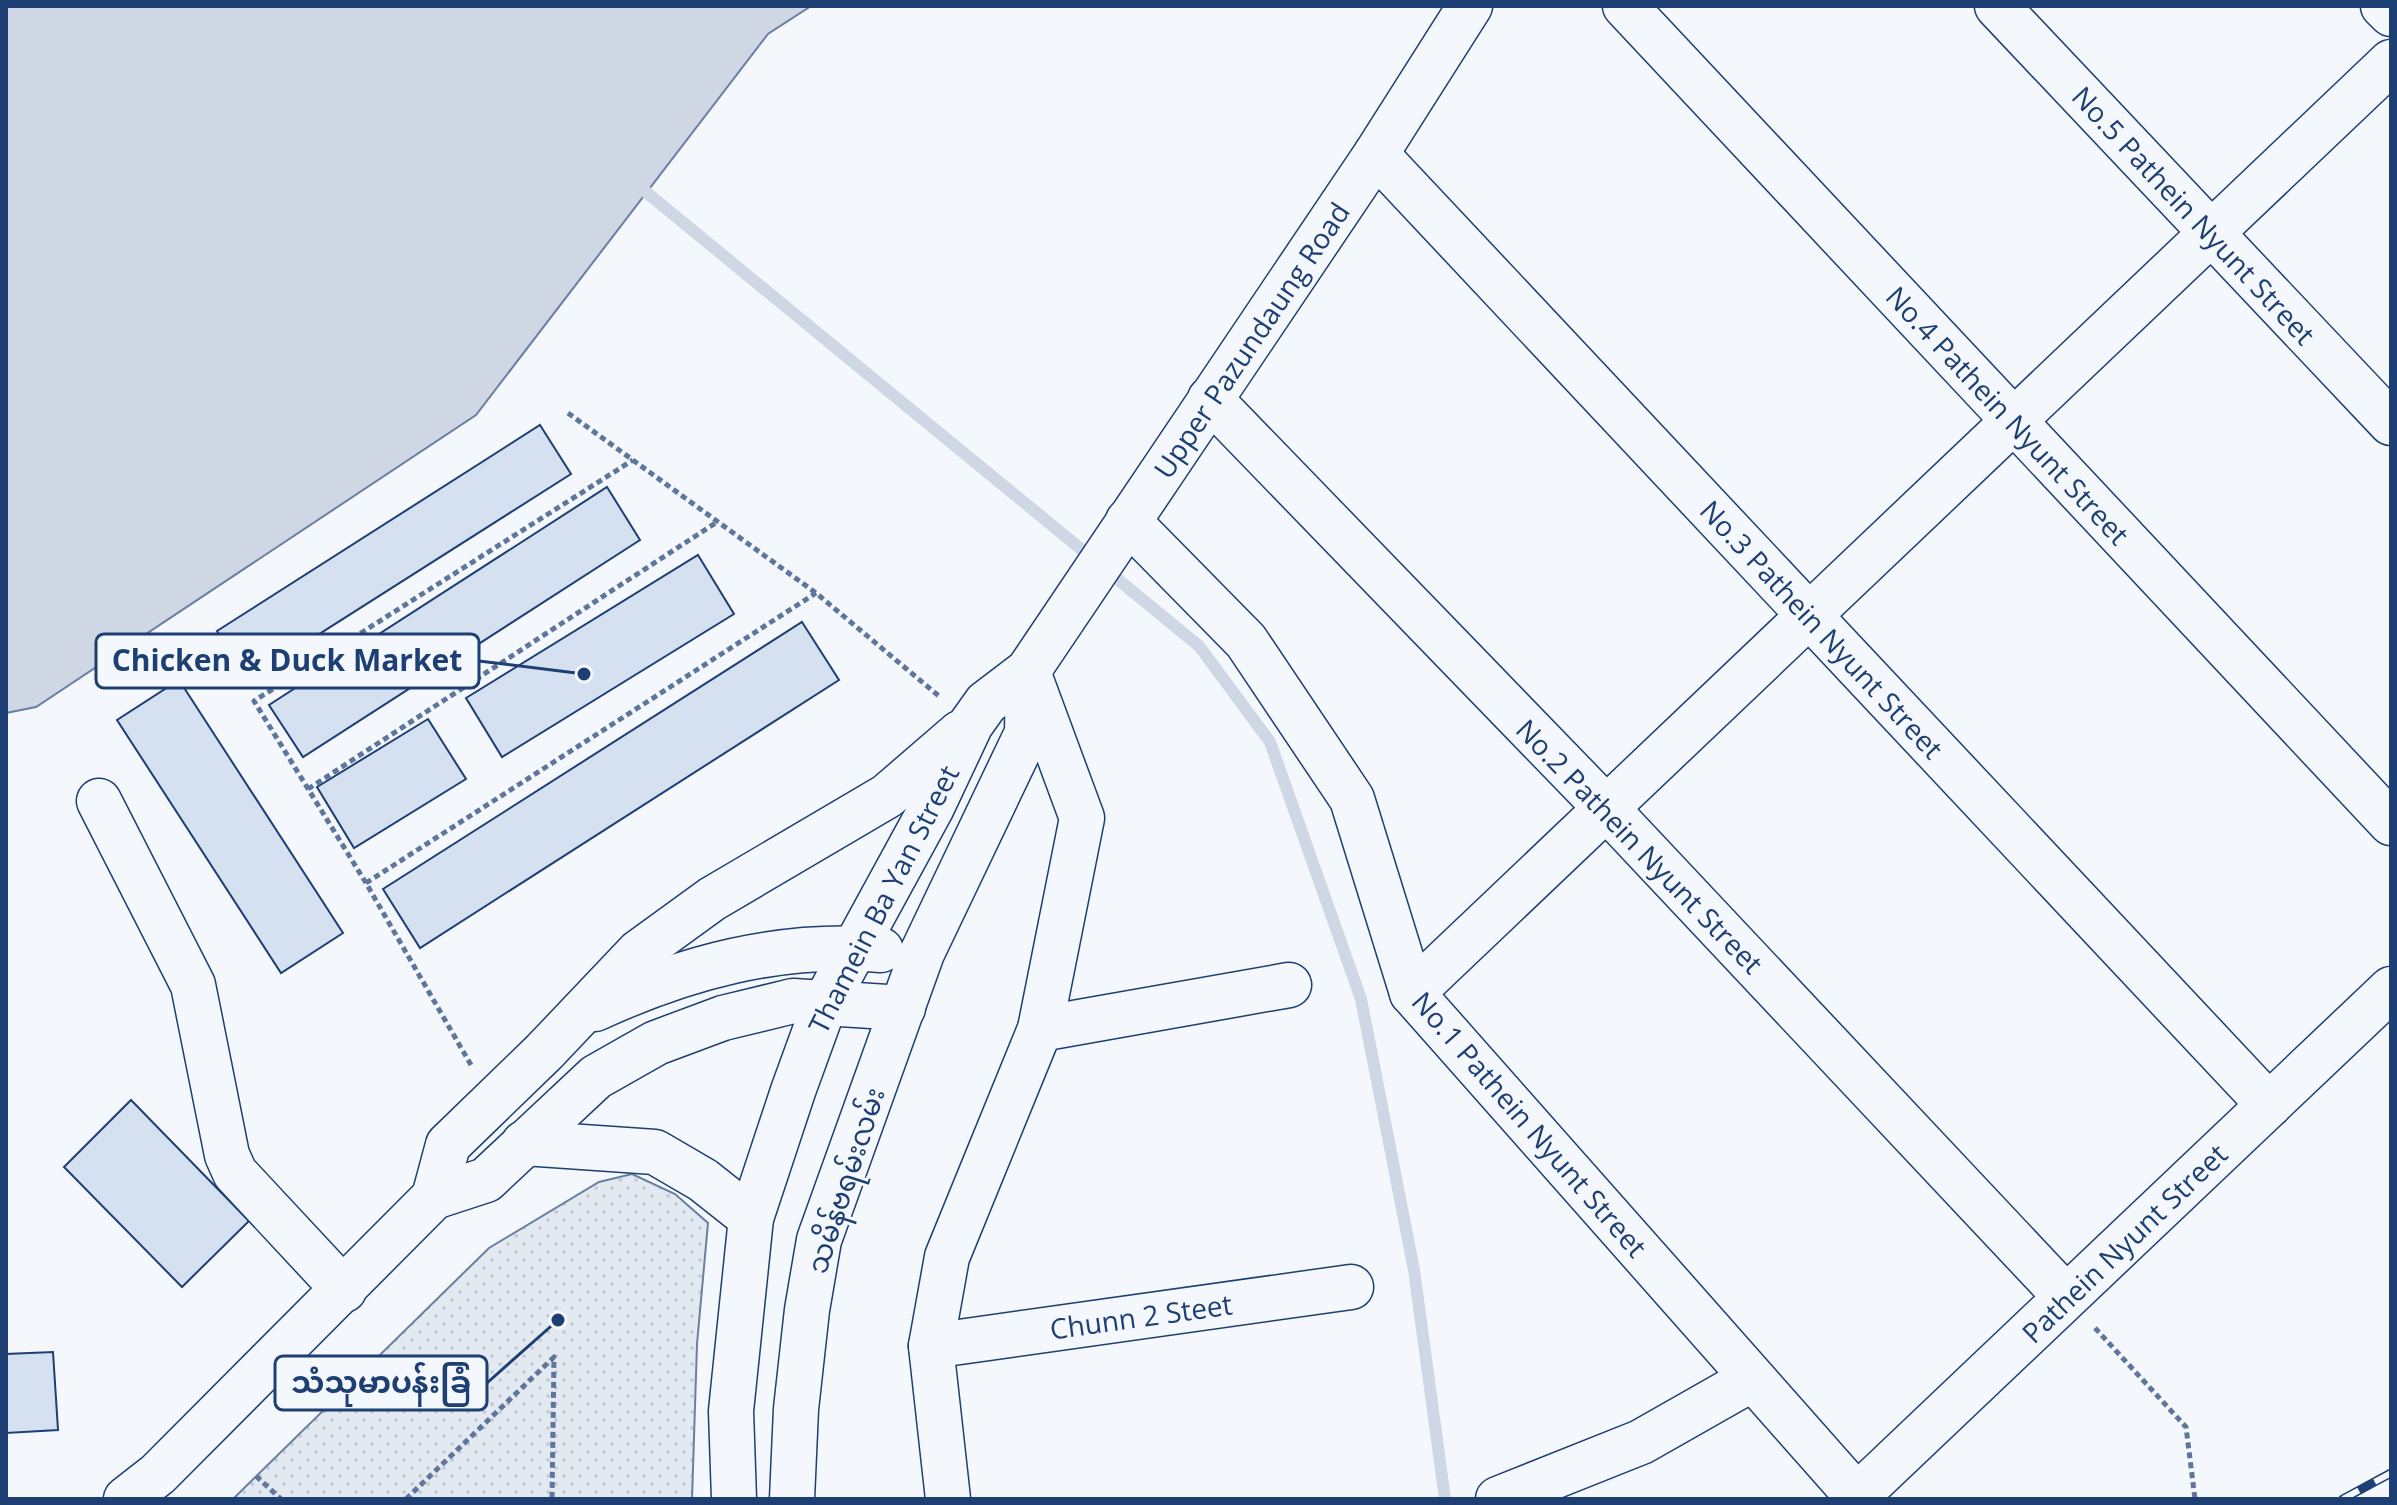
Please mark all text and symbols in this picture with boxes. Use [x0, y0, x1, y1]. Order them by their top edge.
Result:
street label: No.5 Pathein Nyunt Street [2064, 78, 2324, 352]
street label: Upper Pazundaung Road [1144, 195, 1358, 485]
street label: No.4 Pathein Nyunt Street [1878, 278, 2138, 552]
street label: No.3 Pathein Nyunt Street [1692, 492, 1952, 766]
callout: Chicken & Duck Market [96, 634, 479, 688]
text: Chicken & Duck Market [112, 639, 462, 680]
street label: No.2 Pathein Nyunt Street [1508, 710, 1772, 982]
street label: Thamein Ba Yan Street [799, 758, 967, 1040]
street label: No.1 Pathein Nyunt Street [1404, 983, 1656, 1265]
street label: သမိန်ဗရမ်းလမ်း [797, 1082, 898, 1279]
street label: Pathein Nyunt Street [2013, 1135, 2235, 1351]
street label: Chunn 2 Steet [1047, 1284, 1235, 1348]
callout: သံသုမာပန်းခြံ [275, 1356, 487, 1410]
text: သံသုမာပန်းခြံ [291, 1361, 471, 1407]

